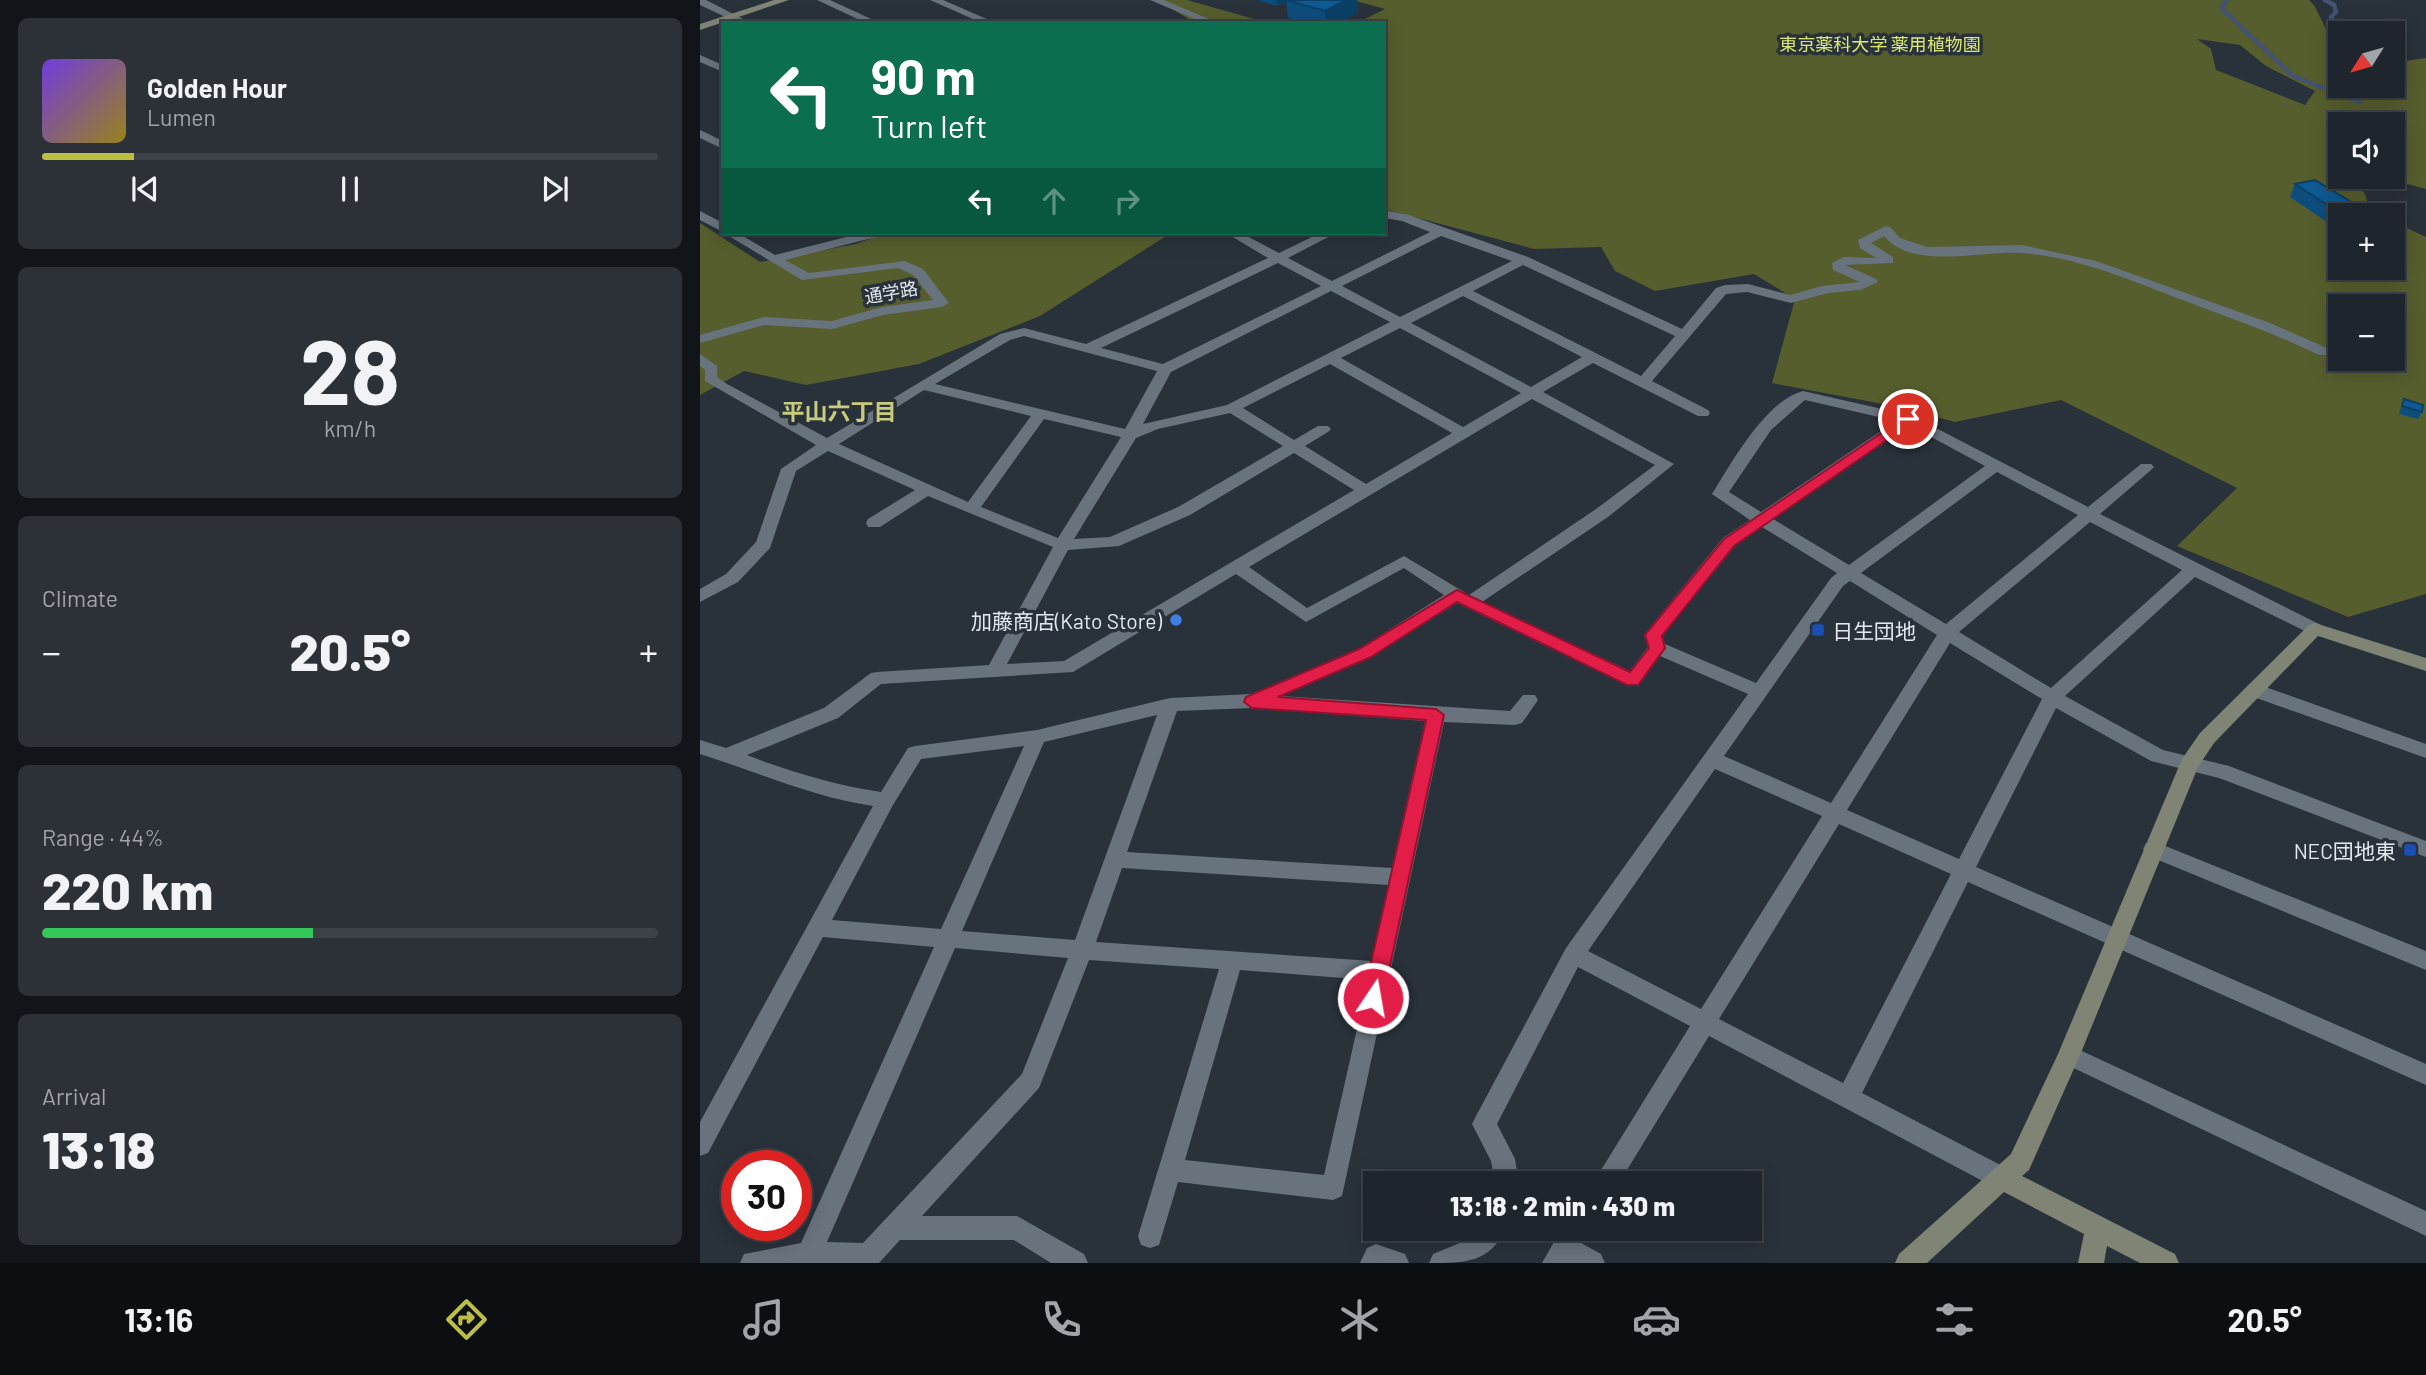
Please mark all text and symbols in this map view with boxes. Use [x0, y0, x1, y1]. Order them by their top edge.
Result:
north arrow [2328, 21, 2404, 98]
map controls [2328, 21, 2405, 371]
park label: 東京薬科大学 薬用植物園 [1779, 33, 1981, 55]
text: 90 m [871, 46, 976, 105]
icon: left [756, 49, 847, 140]
text: Golden Hour [147, 72, 287, 103]
text: Lumen [147, 103, 216, 131]
text: Turn left [871, 106, 988, 144]
button: sound [2328, 112, 2405, 189]
icon: previous [126, 170, 164, 208]
icon: pause [331, 170, 369, 208]
icon: next [536, 170, 574, 208]
icon: left [962, 182, 1000, 220]
icon: ahead [1035, 182, 1073, 220]
icon: right [1108, 182, 1146, 220]
button: + [2328, 203, 2405, 280]
street label: 通学路 [863, 276, 919, 308]
button: − [2328, 294, 2405, 371]
text: 28 [300, 314, 400, 423]
pin [1878, 389, 1938, 449]
district label: 平山六丁目 [782, 397, 897, 425]
icon: arrive [1889, 400, 1927, 438]
text: km/h [324, 414, 376, 442]
text: Climate [42, 584, 118, 612]
place label: 加藤商店(Kato Store) [971, 608, 1163, 633]
marker: 加藤商店(Kato Store) [1168, 612, 1184, 628]
place label: 日生団地 [1832, 618, 1916, 643]
text: 20.5° [289, 619, 411, 681]
marker: 日生団地 [1810, 622, 1826, 638]
text: − [42, 628, 61, 674]
text: + [639, 628, 658, 674]
text: Range · 44% [42, 823, 164, 851]
place label: NEC団地東 [2294, 838, 2396, 863]
marker: NEC団地東 [2402, 842, 2418, 858]
text: 220 km [42, 858, 213, 920]
position arrow [1336, 961, 1410, 1035]
text: Arrival [42, 1082, 106, 1110]
text: 13:18 [42, 1117, 155, 1179]
speed limit sign: 30 [721, 1150, 812, 1241]
text: 13:18 · 2 min · 430 m [1450, 1190, 1675, 1221]
icon: directions [442, 1295, 491, 1344]
icon: music [739, 1295, 788, 1344]
icon: phone [1037, 1295, 1086, 1344]
icon: climate [1335, 1295, 1384, 1344]
icon: car [1632, 1295, 1681, 1344]
icon: filters [1930, 1295, 1979, 1344]
text: 13:16 [124, 1300, 193, 1338]
text: 20.5° [2228, 1300, 2302, 1338]

